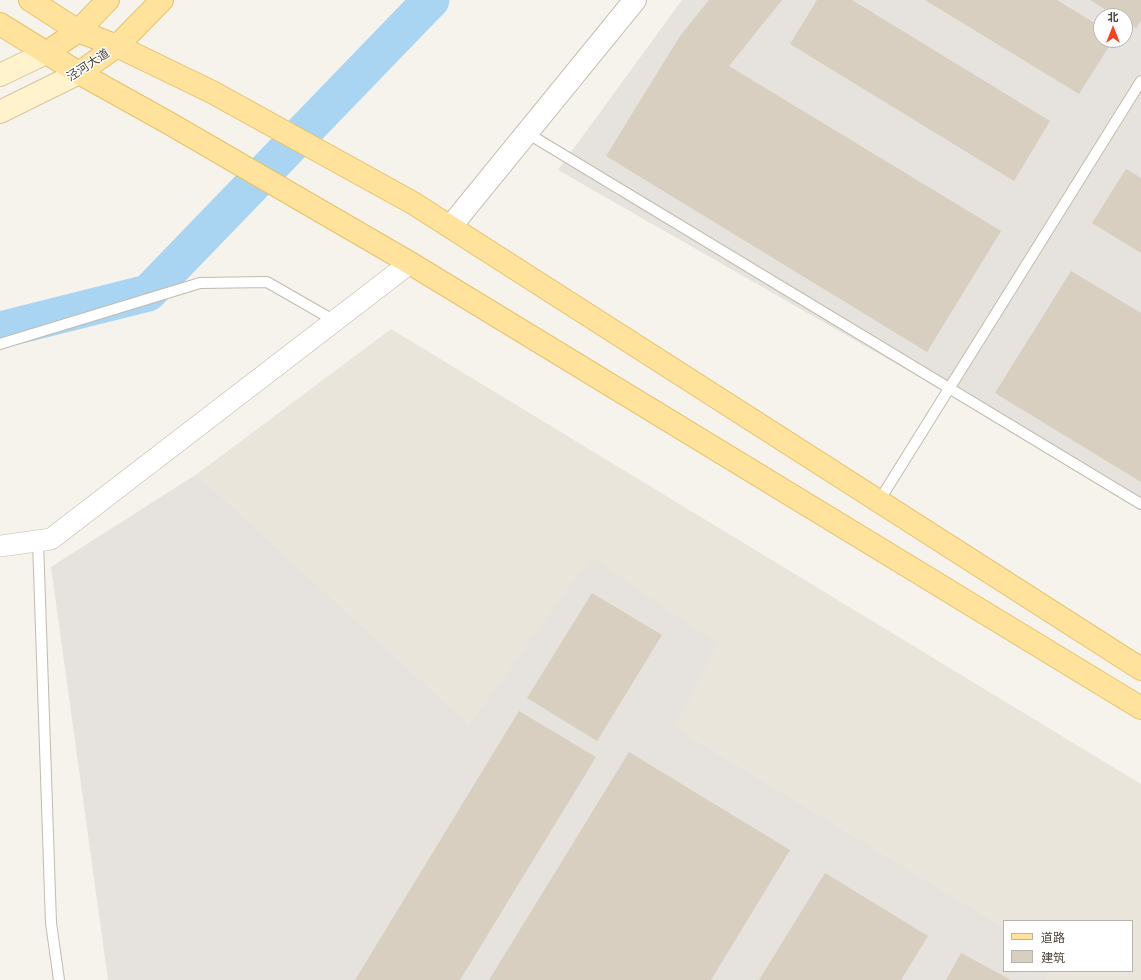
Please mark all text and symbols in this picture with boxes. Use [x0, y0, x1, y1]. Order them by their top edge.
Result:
north arrow [1093, 8, 1133, 48]
text: 北 [1108, 11, 1119, 23]
street label: 泾河大道 [64, 46, 112, 84]
legend [1003, 920, 1133, 972]
text: 道路 [1041, 931, 1065, 944]
text: 建筑 [1041, 951, 1065, 964]

